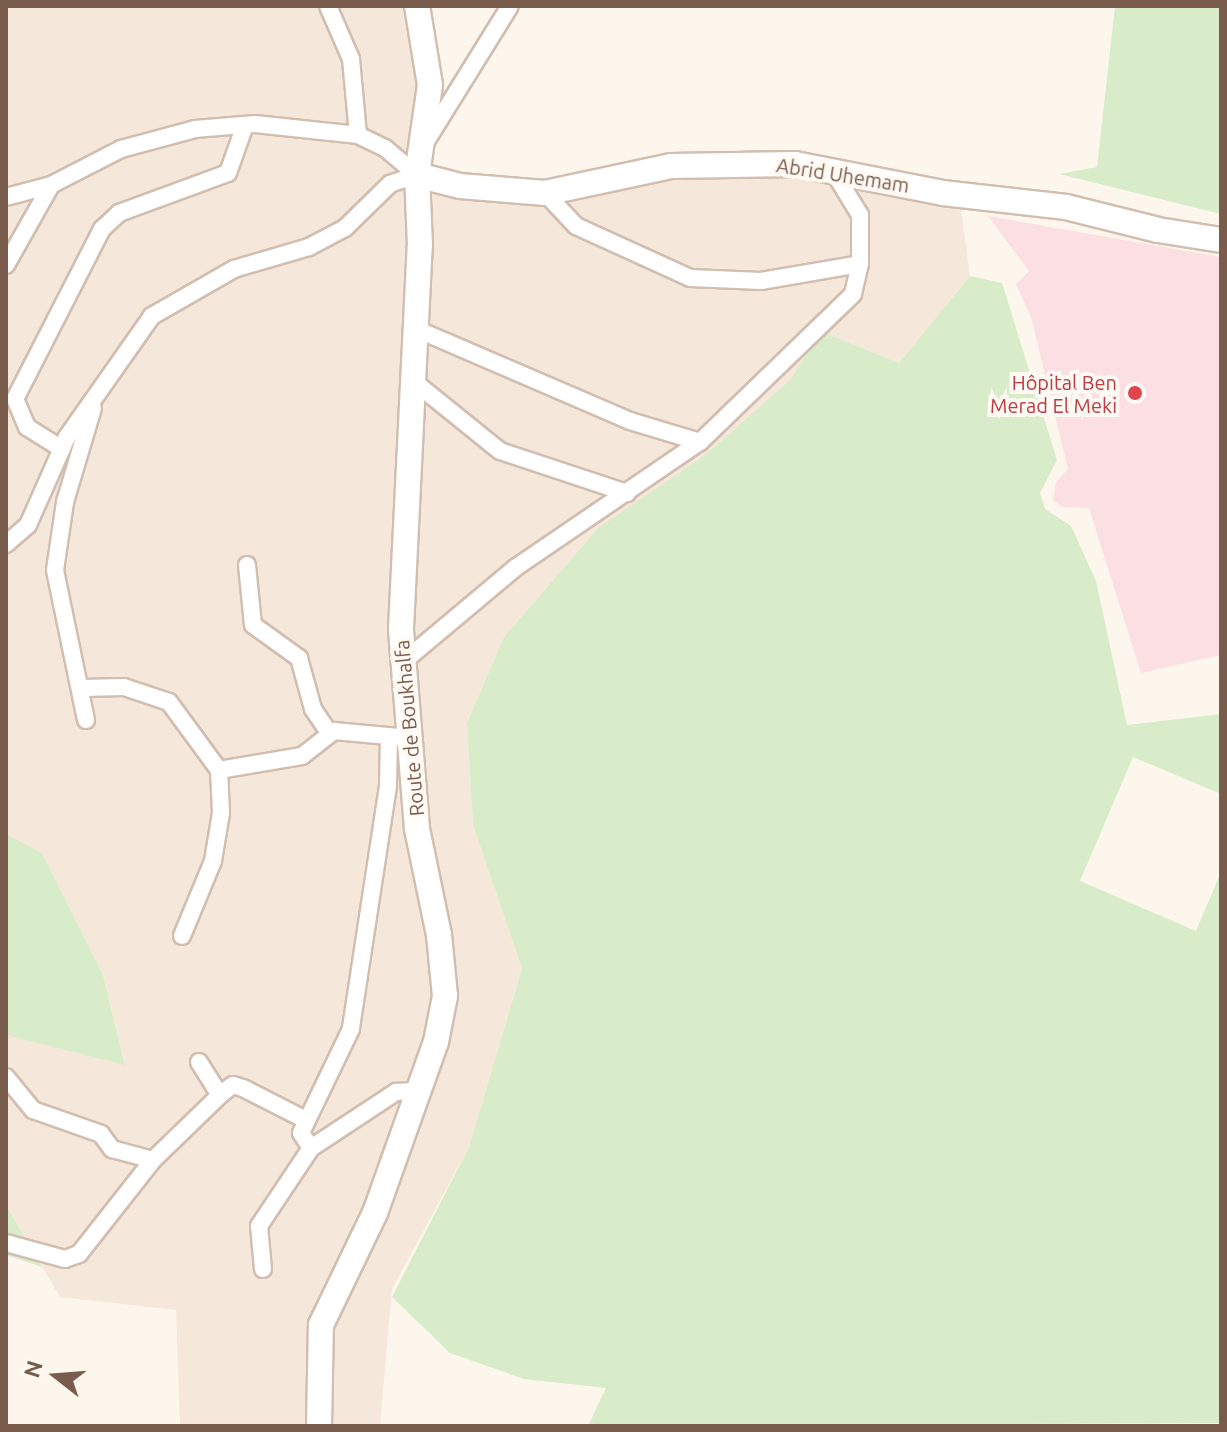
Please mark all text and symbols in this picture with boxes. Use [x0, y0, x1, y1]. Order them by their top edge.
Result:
street label: Abrid Uhemam [775, 153, 911, 197]
place label: Hôpital Ben Merad El Meki [990, 370, 1117, 417]
marker: Hôpital Ben Merad El Meki [1124, 382, 1146, 404]
street label: Route de Boukhalfa [389, 639, 429, 817]
north arrow [16, 1336, 96, 1416]
text: N [18, 1357, 47, 1380]

